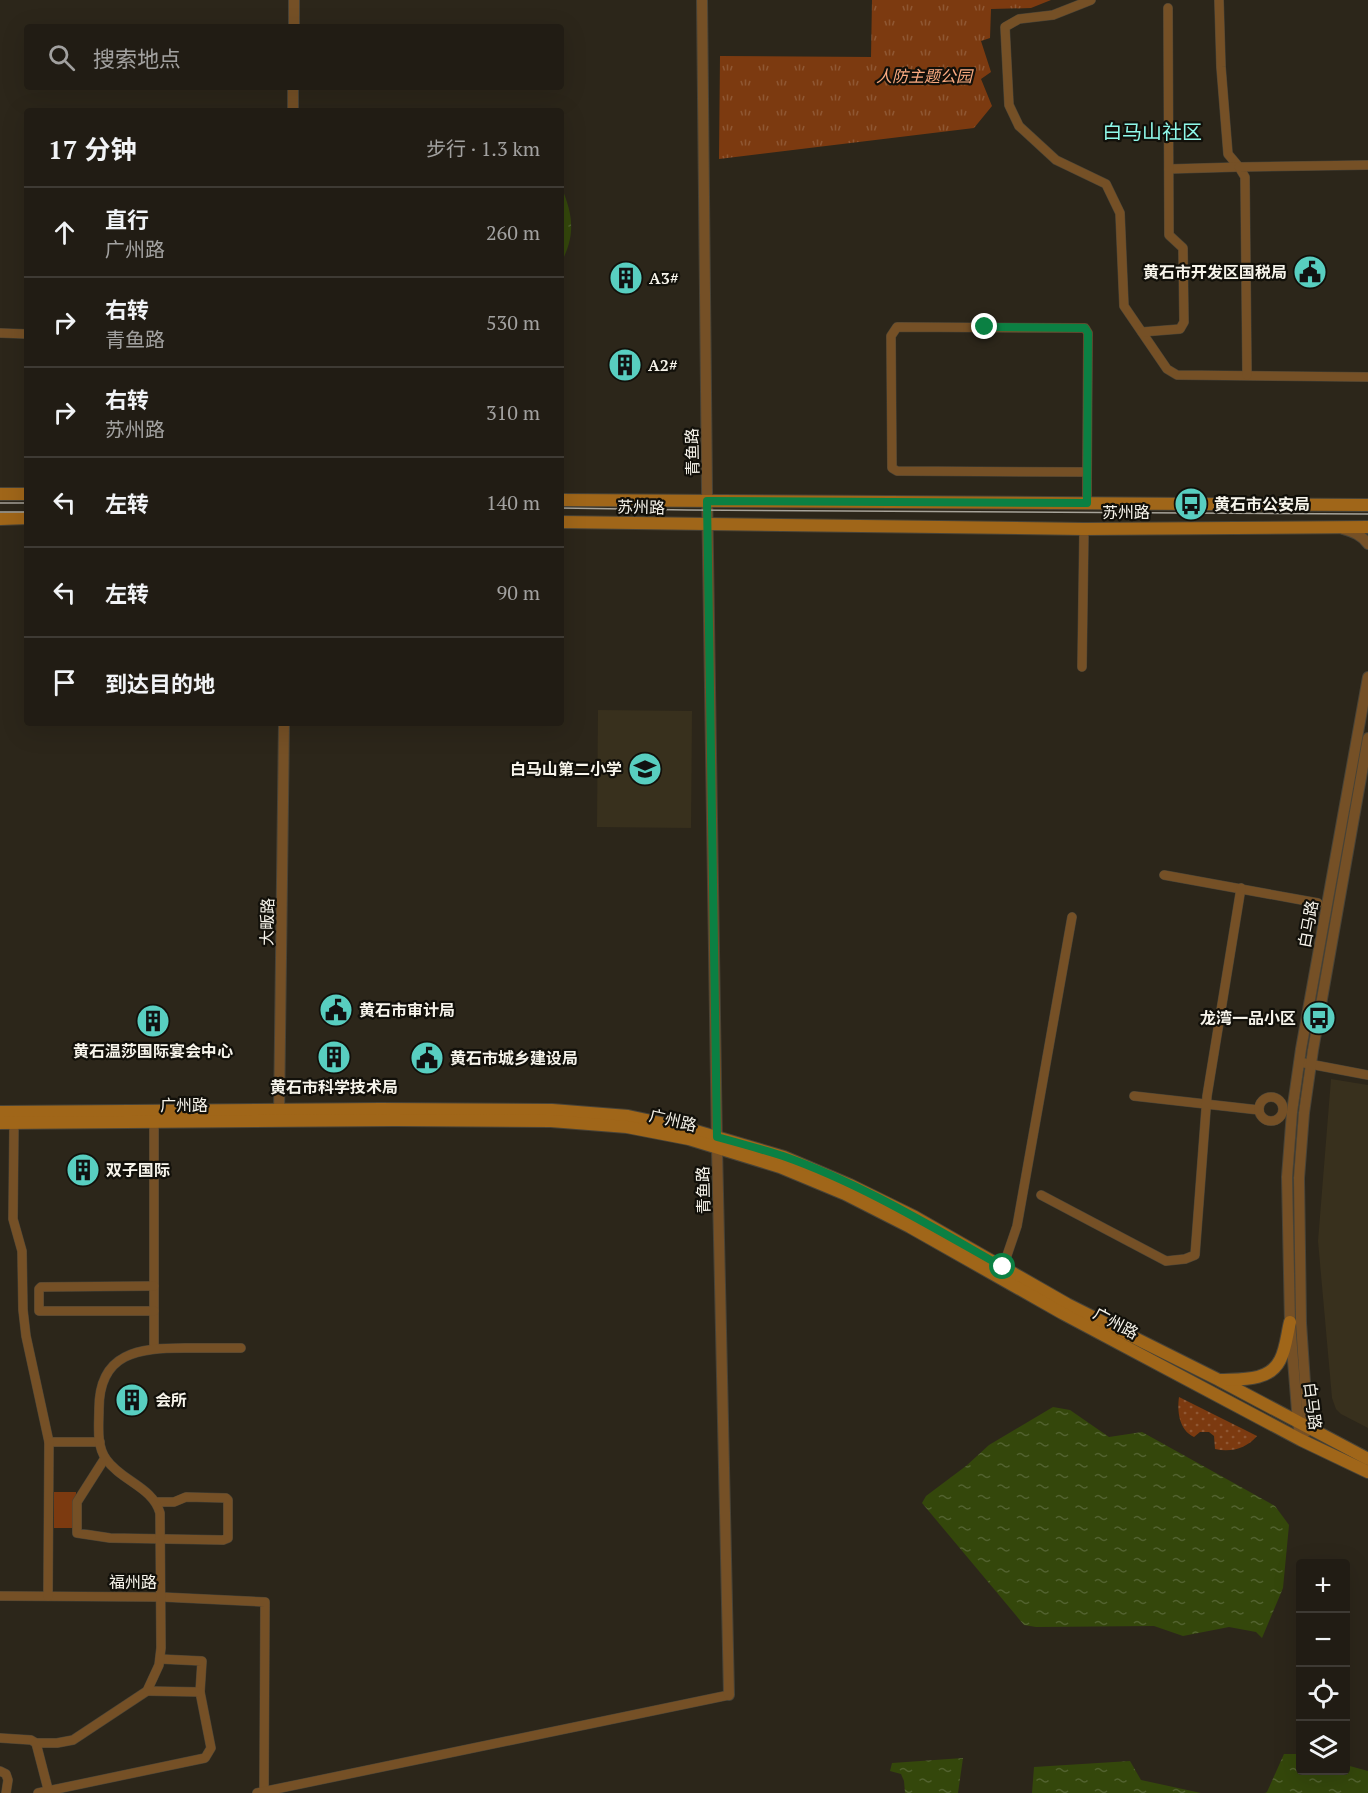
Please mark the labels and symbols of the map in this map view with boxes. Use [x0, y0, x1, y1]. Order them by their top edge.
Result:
park label: 人防主题公园 [876, 65, 974, 87]
district label: 白马山社区 [1102, 118, 1202, 145]
public building icon: 黄石市开发区国税局 [1292, 254, 1328, 290]
building icon: A3# [608, 260, 644, 296]
place label: 黄石市开发区国税局 [1143, 261, 1287, 283]
place label: A3# [649, 267, 679, 289]
route end [971, 313, 997, 339]
building icon: A2# [607, 347, 643, 383]
place label: A2# [648, 354, 678, 376]
street label: 青鱼路 [681, 428, 703, 476]
bus stop icon: 黄石市公安局 [1173, 486, 1209, 522]
place label: 黄石市公安局 [1214, 493, 1310, 515]
street label: 苏州路 [617, 496, 665, 518]
street label: 苏州路 [1102, 501, 1150, 523]
school or university icon: 白马山第二小学 [627, 751, 663, 787]
place label: 白马山第二小学 [510, 758, 622, 780]
street label: 大畈路 [256, 898, 278, 946]
street label: 白马路 [1293, 898, 1323, 950]
public building icon: 黄石市审计局 [318, 992, 354, 1028]
place label: 黄石市审计局 [359, 999, 455, 1021]
bus stop icon: 龙湾一品小区 [1301, 1000, 1337, 1036]
building icon: 黄石温莎国际宴会中心 [135, 1003, 171, 1039]
place label: 龙湾一品小区 [1200, 1007, 1296, 1029]
building icon: 黄石市科学技术局 [316, 1039, 352, 1075]
place label: 黄石温莎国际宴会中心 [73, 1040, 233, 1062]
public building icon: 黄石市城乡建设局 [409, 1040, 445, 1076]
place label: 黄石市城乡建设局 [450, 1047, 578, 1069]
place label: 黄石市科学技术局 [270, 1076, 398, 1098]
street label: 广州路 [160, 1094, 208, 1116]
street label: 广州路 [647, 1104, 699, 1136]
building icon: 双子国际 [65, 1152, 101, 1188]
place label: 双子国际 [106, 1159, 170, 1181]
street label: 青鱼路 [692, 1166, 714, 1214]
route start [989, 1253, 1015, 1279]
street label: 广州路 [1090, 1302, 1142, 1344]
street label: 白马路 [1299, 1381, 1327, 1431]
building icon: 会所 [114, 1382, 150, 1418]
place label: 会所 [155, 1389, 187, 1411]
street label: 福州路 [109, 1571, 157, 1593]

